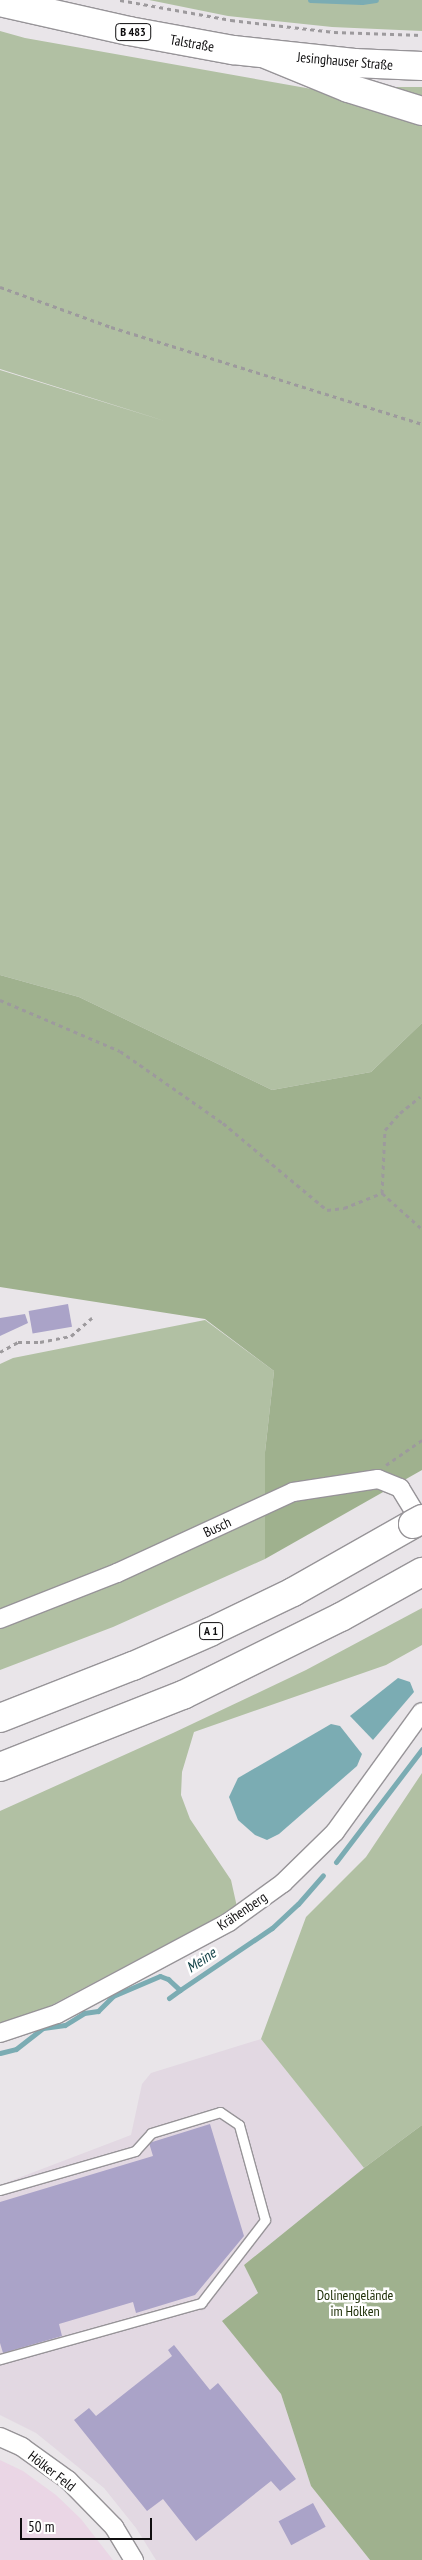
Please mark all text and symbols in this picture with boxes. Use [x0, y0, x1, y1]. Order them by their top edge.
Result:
road number: B 483 [114, 22, 152, 42]
street label: Talstraße [169, 31, 215, 55]
street label: Jesinghauser Straße [296, 48, 394, 74]
street label: Busch [201, 1513, 233, 1541]
road number: A 1 [198, 1622, 224, 1640]
street label: Krähenberg [214, 1888, 270, 1934]
water label: Meine [183, 1944, 219, 1976]
park label: Dolinengelände im Hölken [317, 2287, 393, 2320]
street label: Hölker Feld [25, 2447, 79, 2495]
scale bar [22, 2508, 155, 2540]
text: 50 m [28, 2517, 54, 2536]

